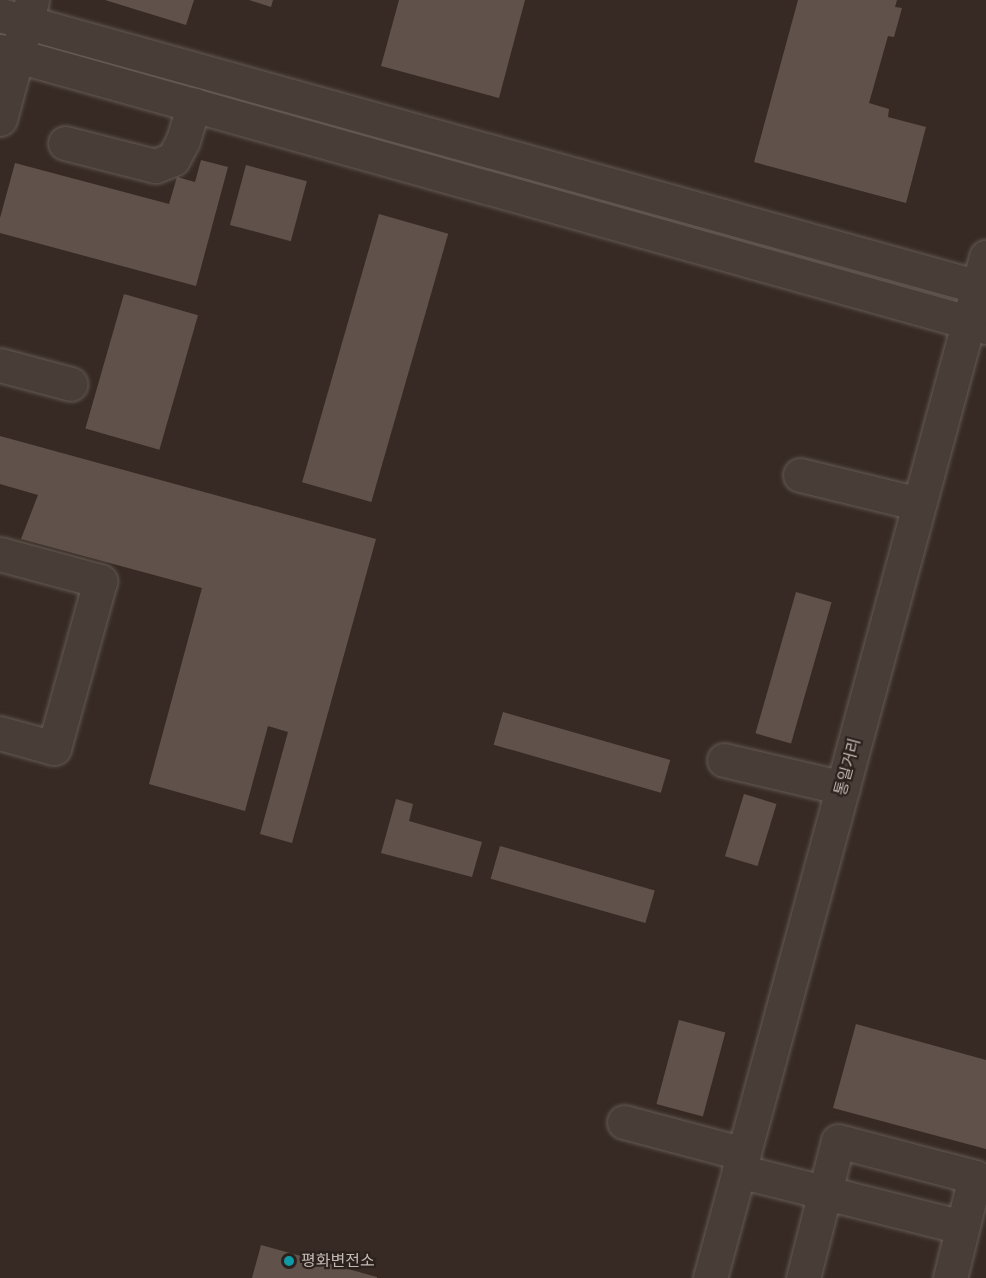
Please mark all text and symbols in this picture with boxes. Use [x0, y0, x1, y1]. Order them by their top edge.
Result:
street label: 통일거리 [831, 736, 865, 798]
place label: 평화변전소 [301, 1251, 375, 1271]
marker: 평화변전소 [282, 1254, 296, 1268]

